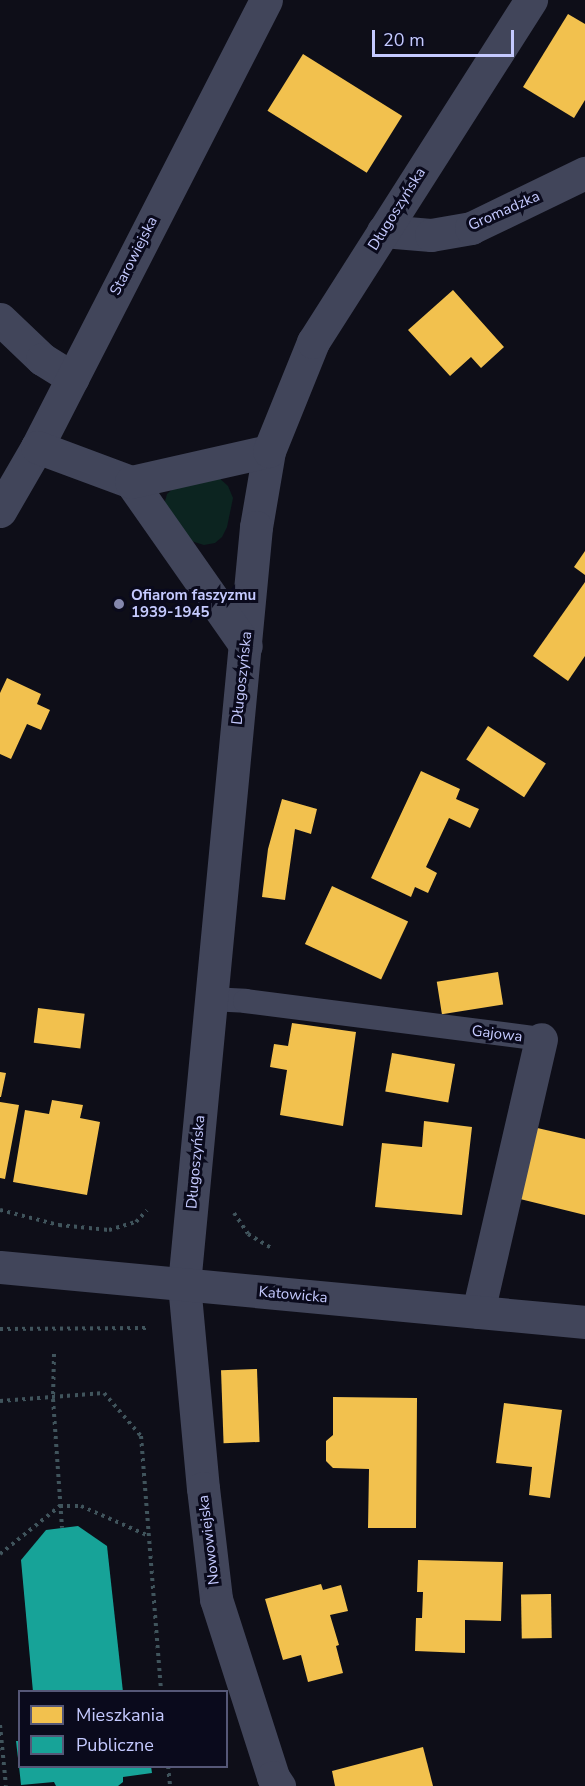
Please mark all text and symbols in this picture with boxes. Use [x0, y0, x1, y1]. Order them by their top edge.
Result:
scale bar [375, 18, 518, 56]
text: 20 m [383, 28, 425, 52]
street label: Długoszyńska [364, 164, 430, 254]
street label: Gromadzka [465, 187, 543, 235]
street label: Starowiejska [106, 214, 162, 298]
place label: Ofiarom faszyzmu 1939-1945 [131, 586, 256, 621]
marker: Ofiarom faszyzmu 1939-1945 [112, 597, 126, 611]
street label: Długoszyńska [228, 630, 256, 726]
street label: Gajowa [471, 1022, 523, 1046]
street label: Długoszyńska [183, 1114, 209, 1210]
street label: Katowicka [258, 1283, 328, 1307]
street label: Nowowiejska [195, 1494, 223, 1586]
legend [18, 1690, 228, 1768]
text: Mieszkania [76, 1703, 164, 1727]
text: Publiczne [76, 1733, 154, 1757]

